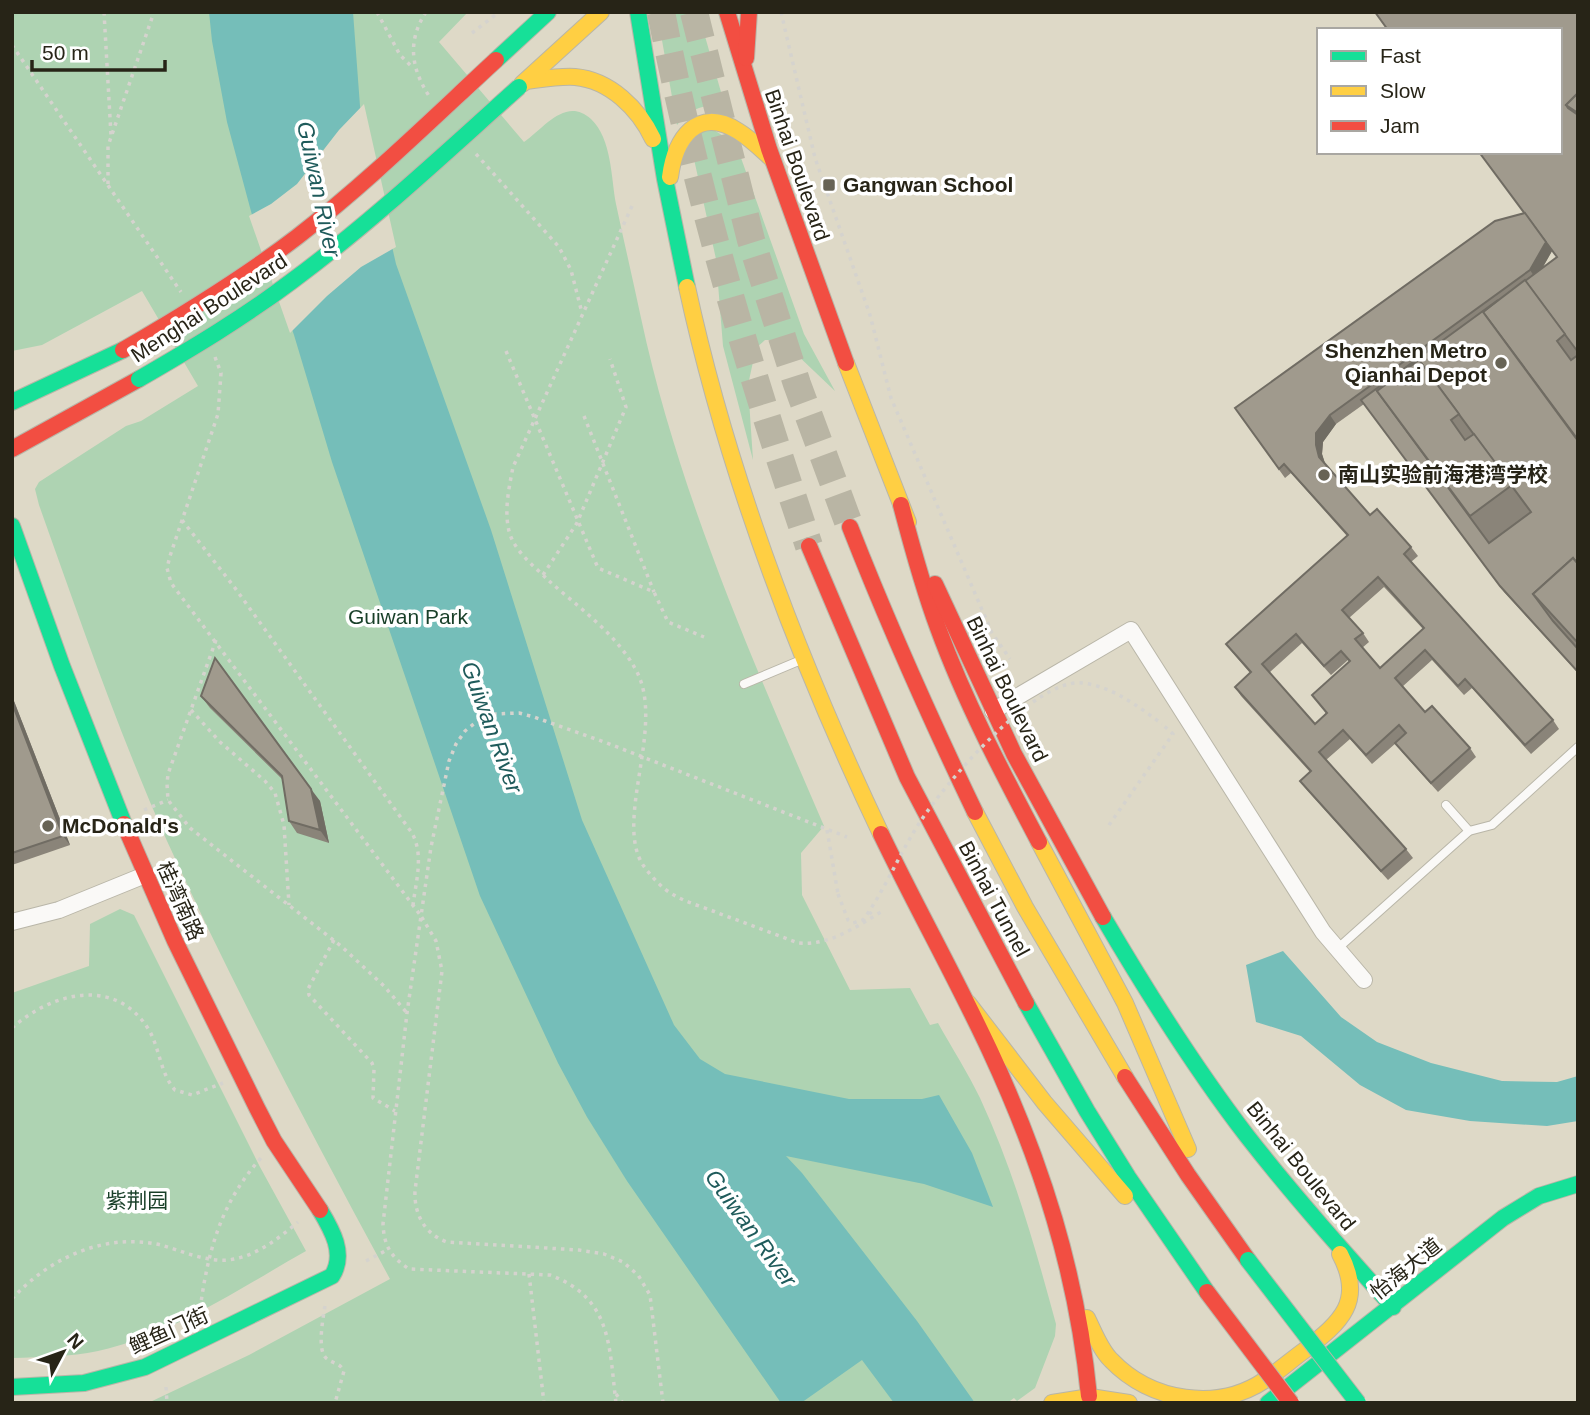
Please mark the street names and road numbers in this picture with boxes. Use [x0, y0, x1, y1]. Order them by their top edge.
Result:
street label: Binhai Boulevard [761, 86, 834, 244]
street label: Menghai Boulevard [127, 249, 291, 367]
street label: Binhai Boulevard [962, 612, 1053, 765]
street label: Binhai Tunnel [954, 837, 1034, 960]
street label: 桂湾南路 [153, 858, 208, 944]
street label: Binhai Boulevard [1242, 1097, 1360, 1235]
street label: 怡海大道 [1366, 1233, 1446, 1304]
street label: 鲤鱼门街 [126, 1303, 212, 1358]

